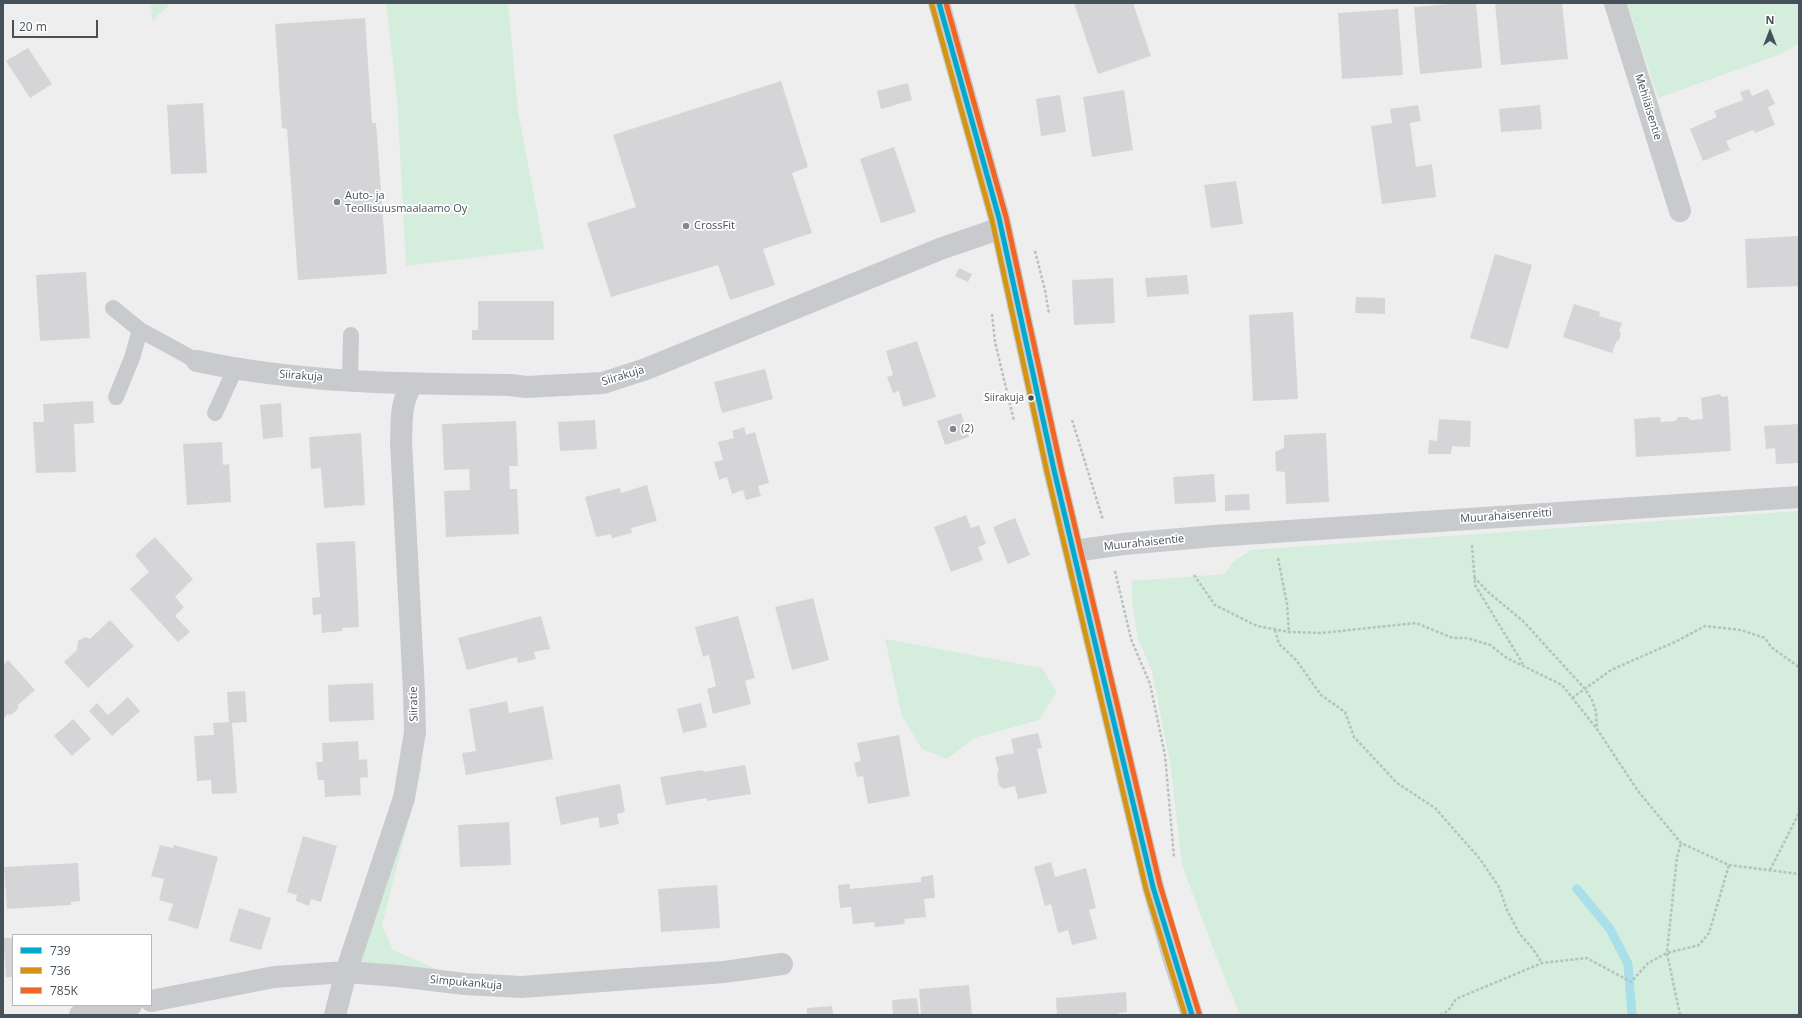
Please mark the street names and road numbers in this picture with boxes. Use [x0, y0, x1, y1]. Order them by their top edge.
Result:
street label: Mehiläisentie [1632, 72, 1664, 142]
street label: Siirakuja [600, 363, 646, 389]
street label: Siirakuja [279, 368, 323, 384]
street label: Muurahaisenreitti [1460, 506, 1552, 526]
street label: Muurahaisentie [1103, 532, 1185, 554]
street label: Siiratie [407, 686, 421, 722]
street label: Simpukankuja [429, 973, 503, 993]

